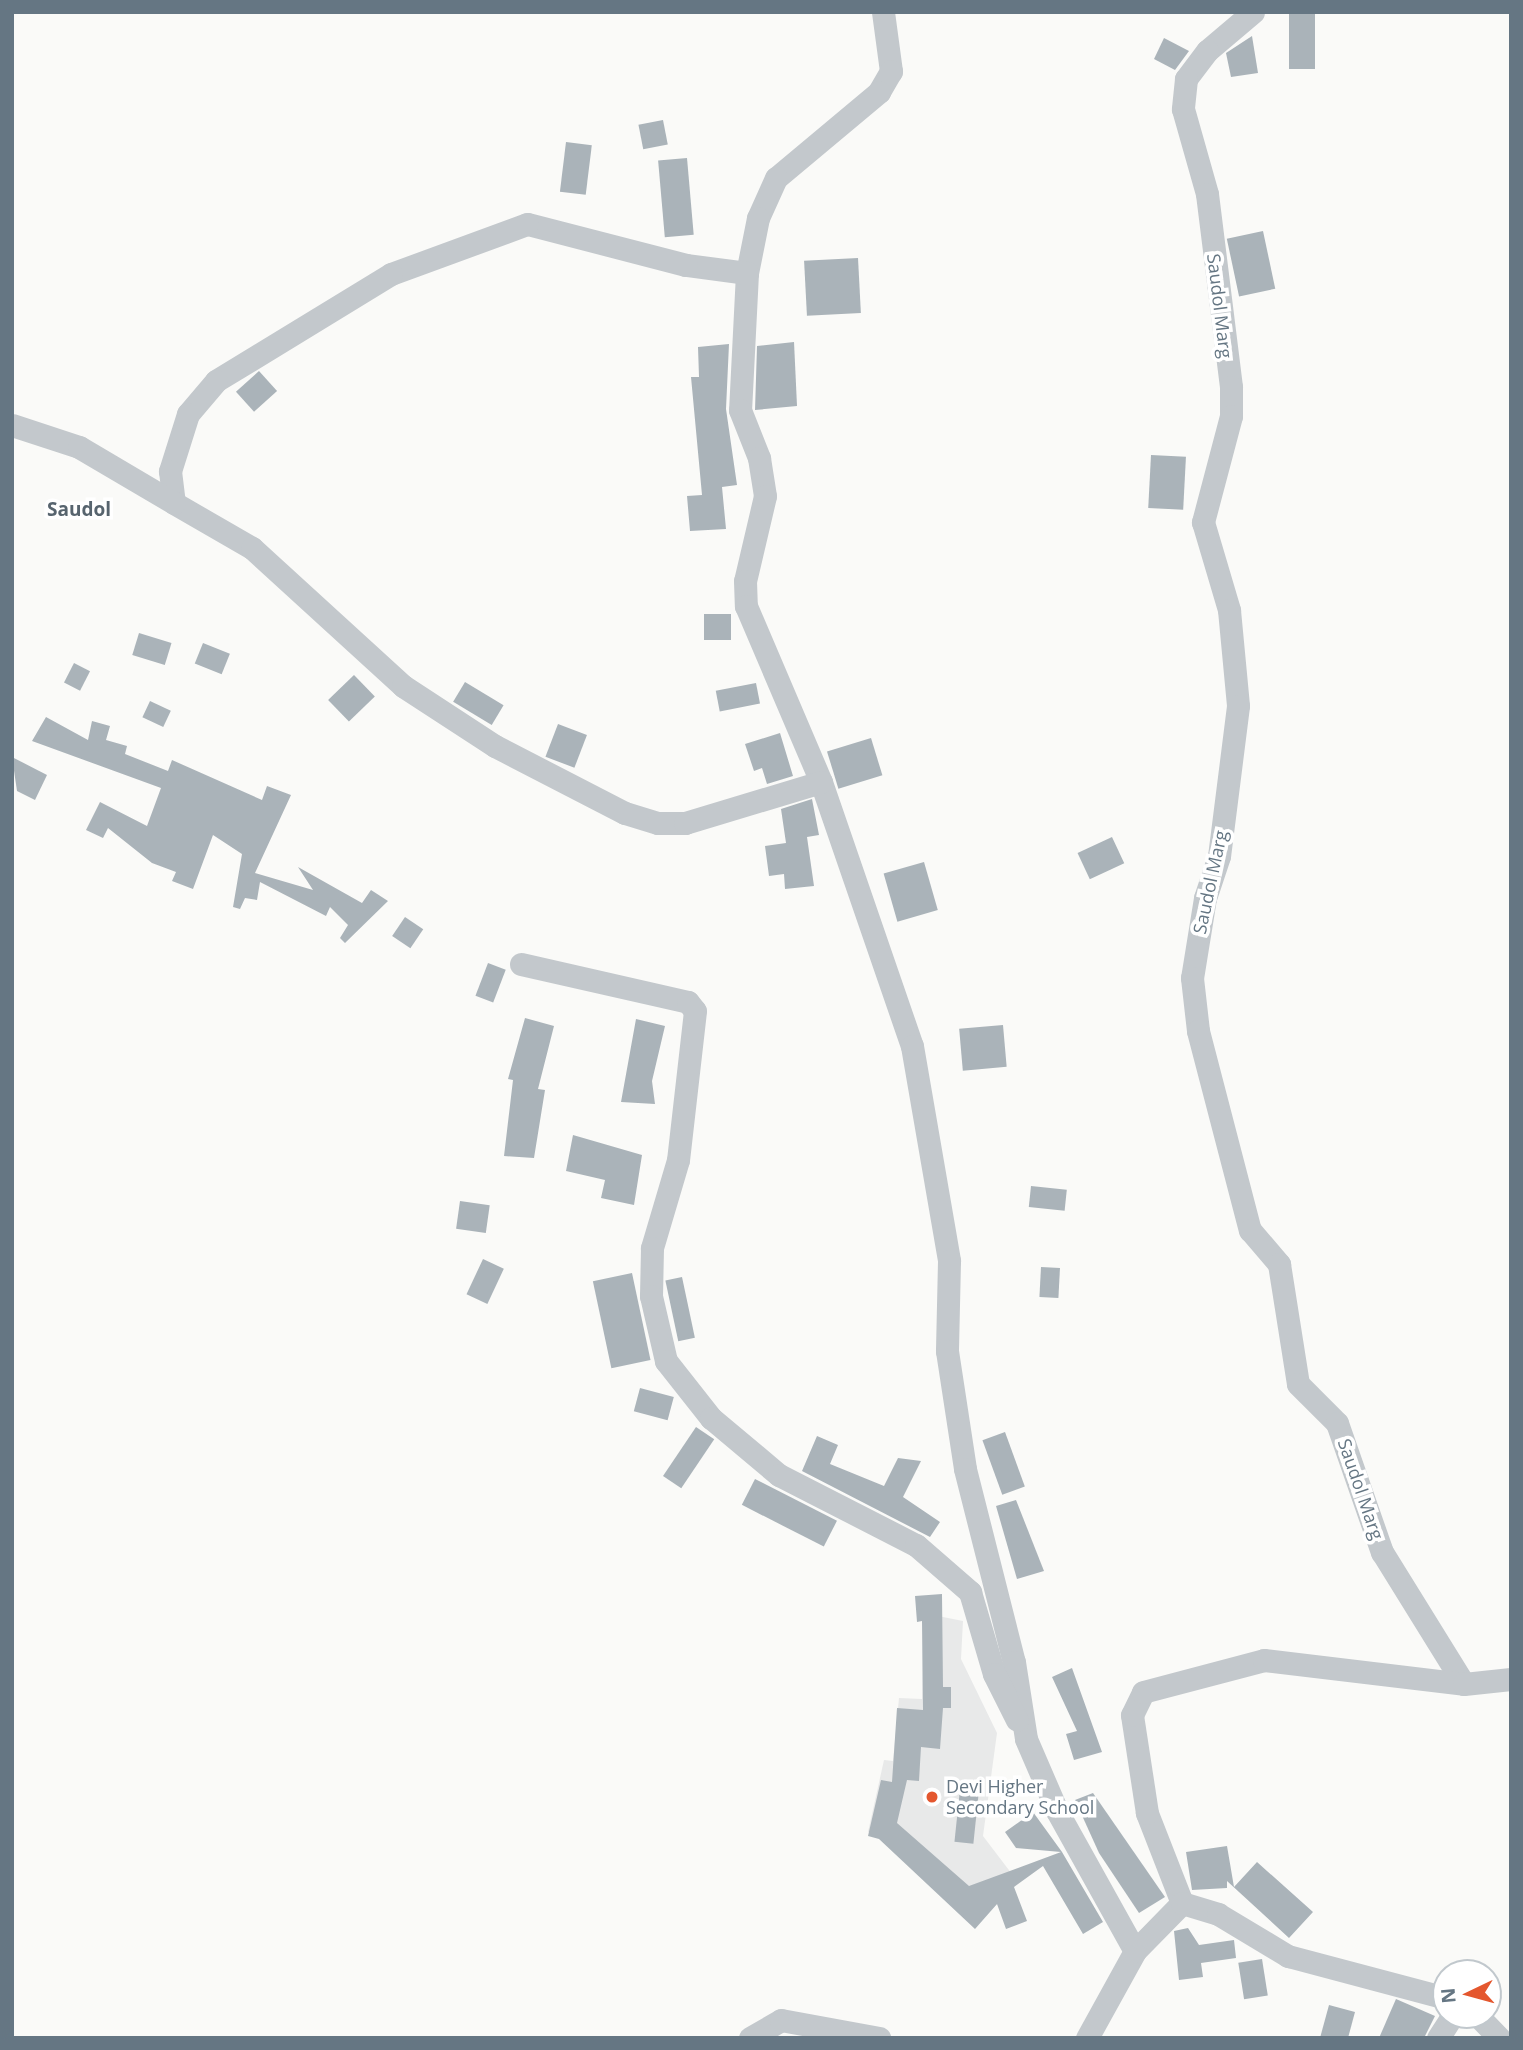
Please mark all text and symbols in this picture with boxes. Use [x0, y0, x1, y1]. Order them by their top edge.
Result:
street label: Saudol Marg [1203, 252, 1237, 360]
district label: Saudol [47, 499, 111, 521]
street label: Saudol Marg [1188, 828, 1232, 936]
street label: Saudol Marg [1334, 1436, 1388, 1542]
place label: Devi Higher Secondary School [946, 1776, 1094, 1818]
marker: Devi Higher Secondary School [924, 1789, 940, 1805]
north arrow [1432, 1959, 1502, 2029]
text: N [1434, 1987, 1462, 2004]

